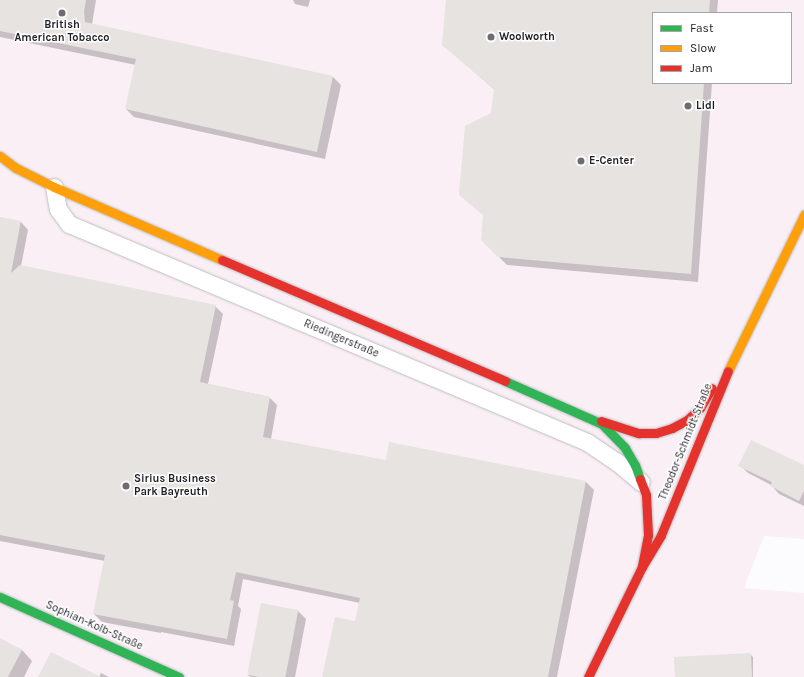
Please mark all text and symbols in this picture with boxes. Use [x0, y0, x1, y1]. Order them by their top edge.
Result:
marker: British American Tobacco [57, 8, 67, 18]
legend [652, 12, 792, 84]
place label: British American Tobacco [14, 19, 110, 45]
text: Fast [690, 21, 713, 35]
place label: Woolworth [499, 30, 555, 44]
marker: Woolworth [486, 32, 496, 42]
text: Slow [690, 41, 716, 55]
text: Jam [690, 61, 713, 75]
place label: Lidl [696, 99, 715, 113]
marker: Lidl [683, 101, 693, 111]
place label: E-Center [589, 154, 634, 168]
marker: E-Center [576, 156, 586, 166]
street label: Riedingerstraße [301, 317, 381, 361]
street label: Theodor-Schmidt-Straße [657, 382, 715, 502]
place label: Sirius Business Park Bayreuth [134, 473, 216, 499]
marker: Sirius Business Park Bayreuth [121, 481, 131, 491]
street label: Sophian-Kolb-Straße [43, 599, 145, 653]

